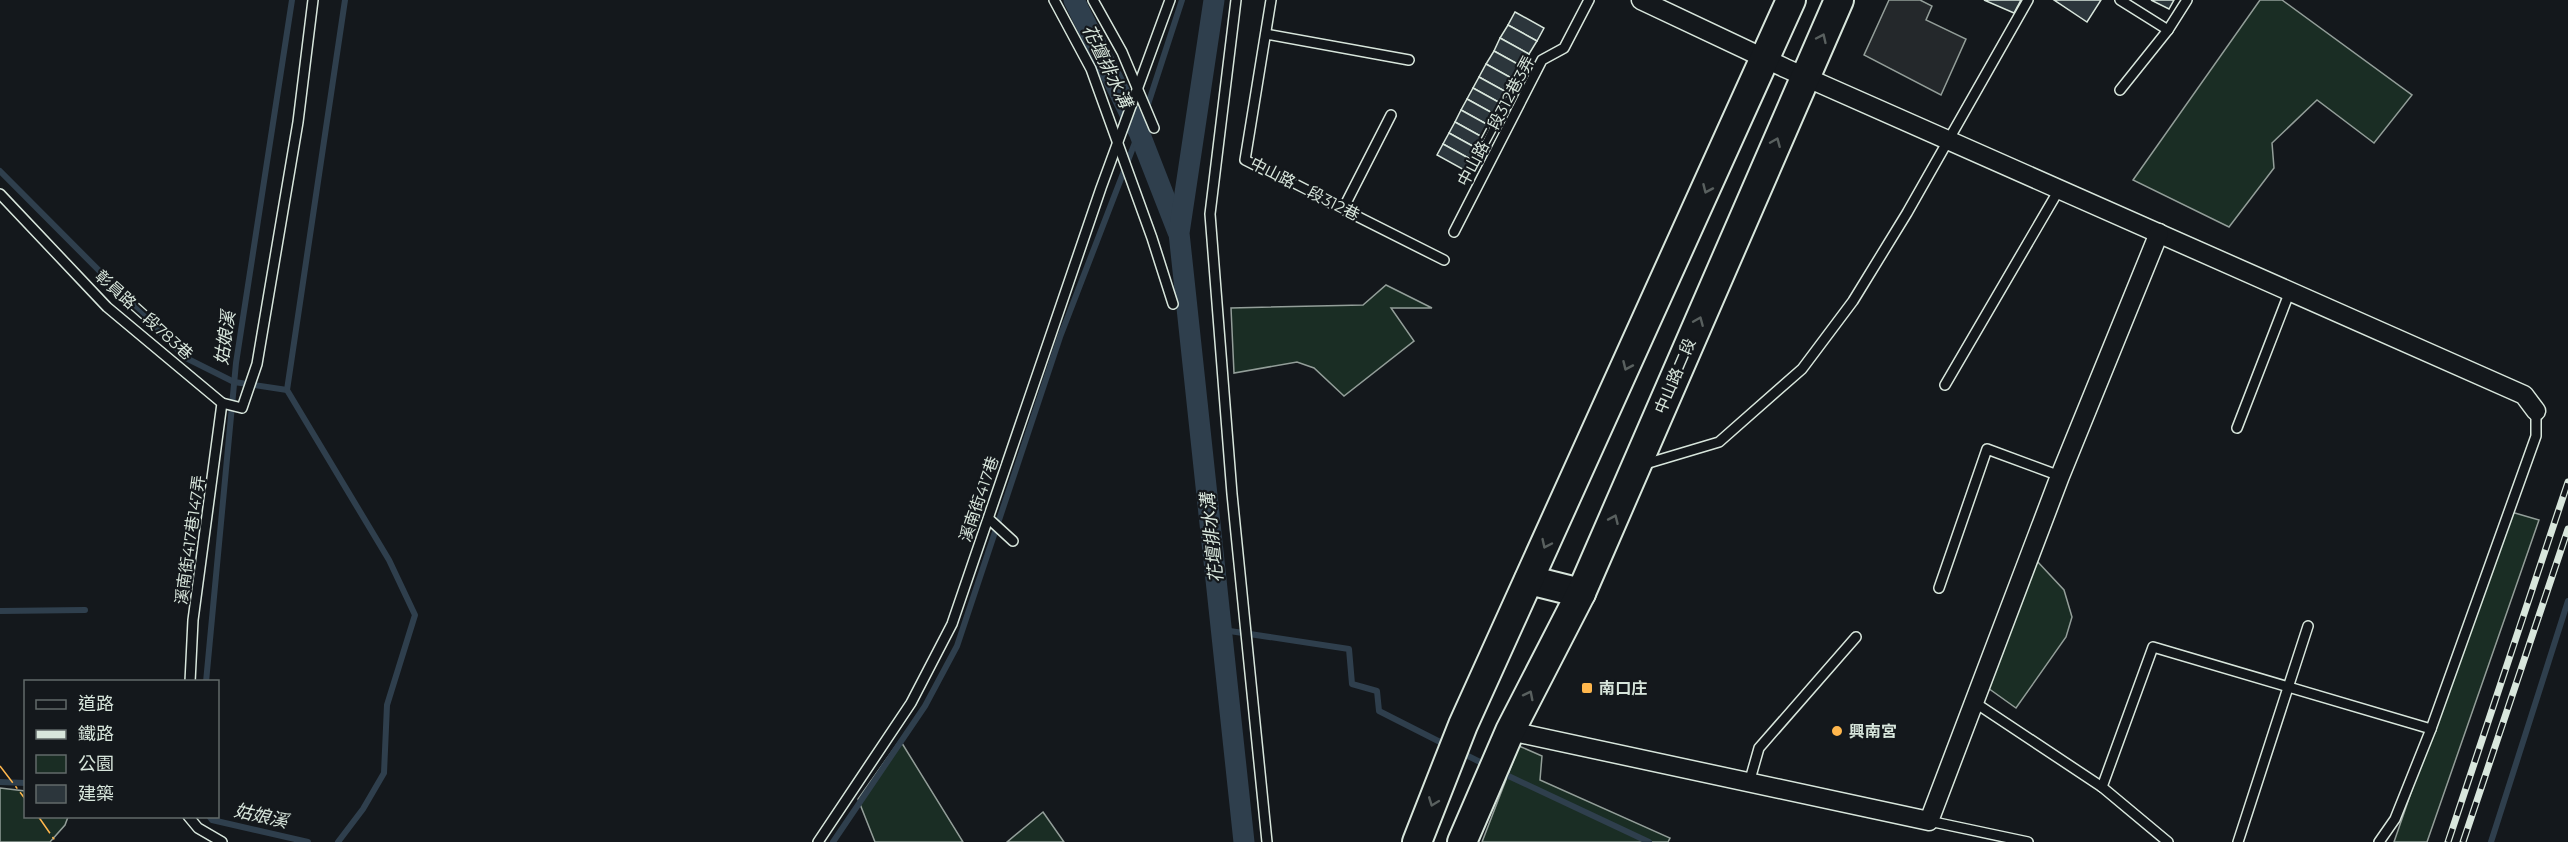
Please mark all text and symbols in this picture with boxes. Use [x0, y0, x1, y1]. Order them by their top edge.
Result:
water label: 花壇排水溝 [1077, 21, 1138, 114]
one-way arrow [1814, 34, 1826, 45]
street label: 中山路二段312巷3弄 [1454, 53, 1538, 189]
one-way arrow [1769, 137, 1781, 148]
street label: 中山路二段312巷 [1247, 153, 1363, 225]
one-way arrow [1702, 182, 1714, 193]
street label: 彰員路二段783巷 [91, 266, 197, 364]
water label: 姑娘溪 [210, 307, 240, 366]
one-way arrow [1692, 316, 1704, 327]
street label: 中山路二段 [1651, 335, 1699, 417]
one-way arrow [1622, 360, 1634, 371]
street label: 溪南街417巷 [955, 454, 1003, 544]
street label: 溪南街417巷147弄 [172, 474, 208, 606]
water label: 花壇排水溝 [1196, 489, 1228, 584]
one-way arrow [1606, 515, 1618, 526]
one-way arrow [1541, 538, 1553, 549]
place label: 南口庄 [1599, 679, 1647, 698]
legend [24, 680, 219, 818]
marker: 南口庄 [1580, 681, 1594, 695]
one-way arrow [1522, 690, 1533, 701]
text: 道路 [78, 693, 114, 715]
place label: 興南宮 [1849, 722, 1897, 741]
text: 鐵路 [78, 723, 114, 745]
marker: 興南宮 [1830, 724, 1844, 738]
text: 公園 [78, 753, 114, 775]
text: 建築 [78, 783, 114, 805]
one-way arrow [1428, 795, 1440, 806]
water label: 姑娘溪 [232, 799, 293, 833]

